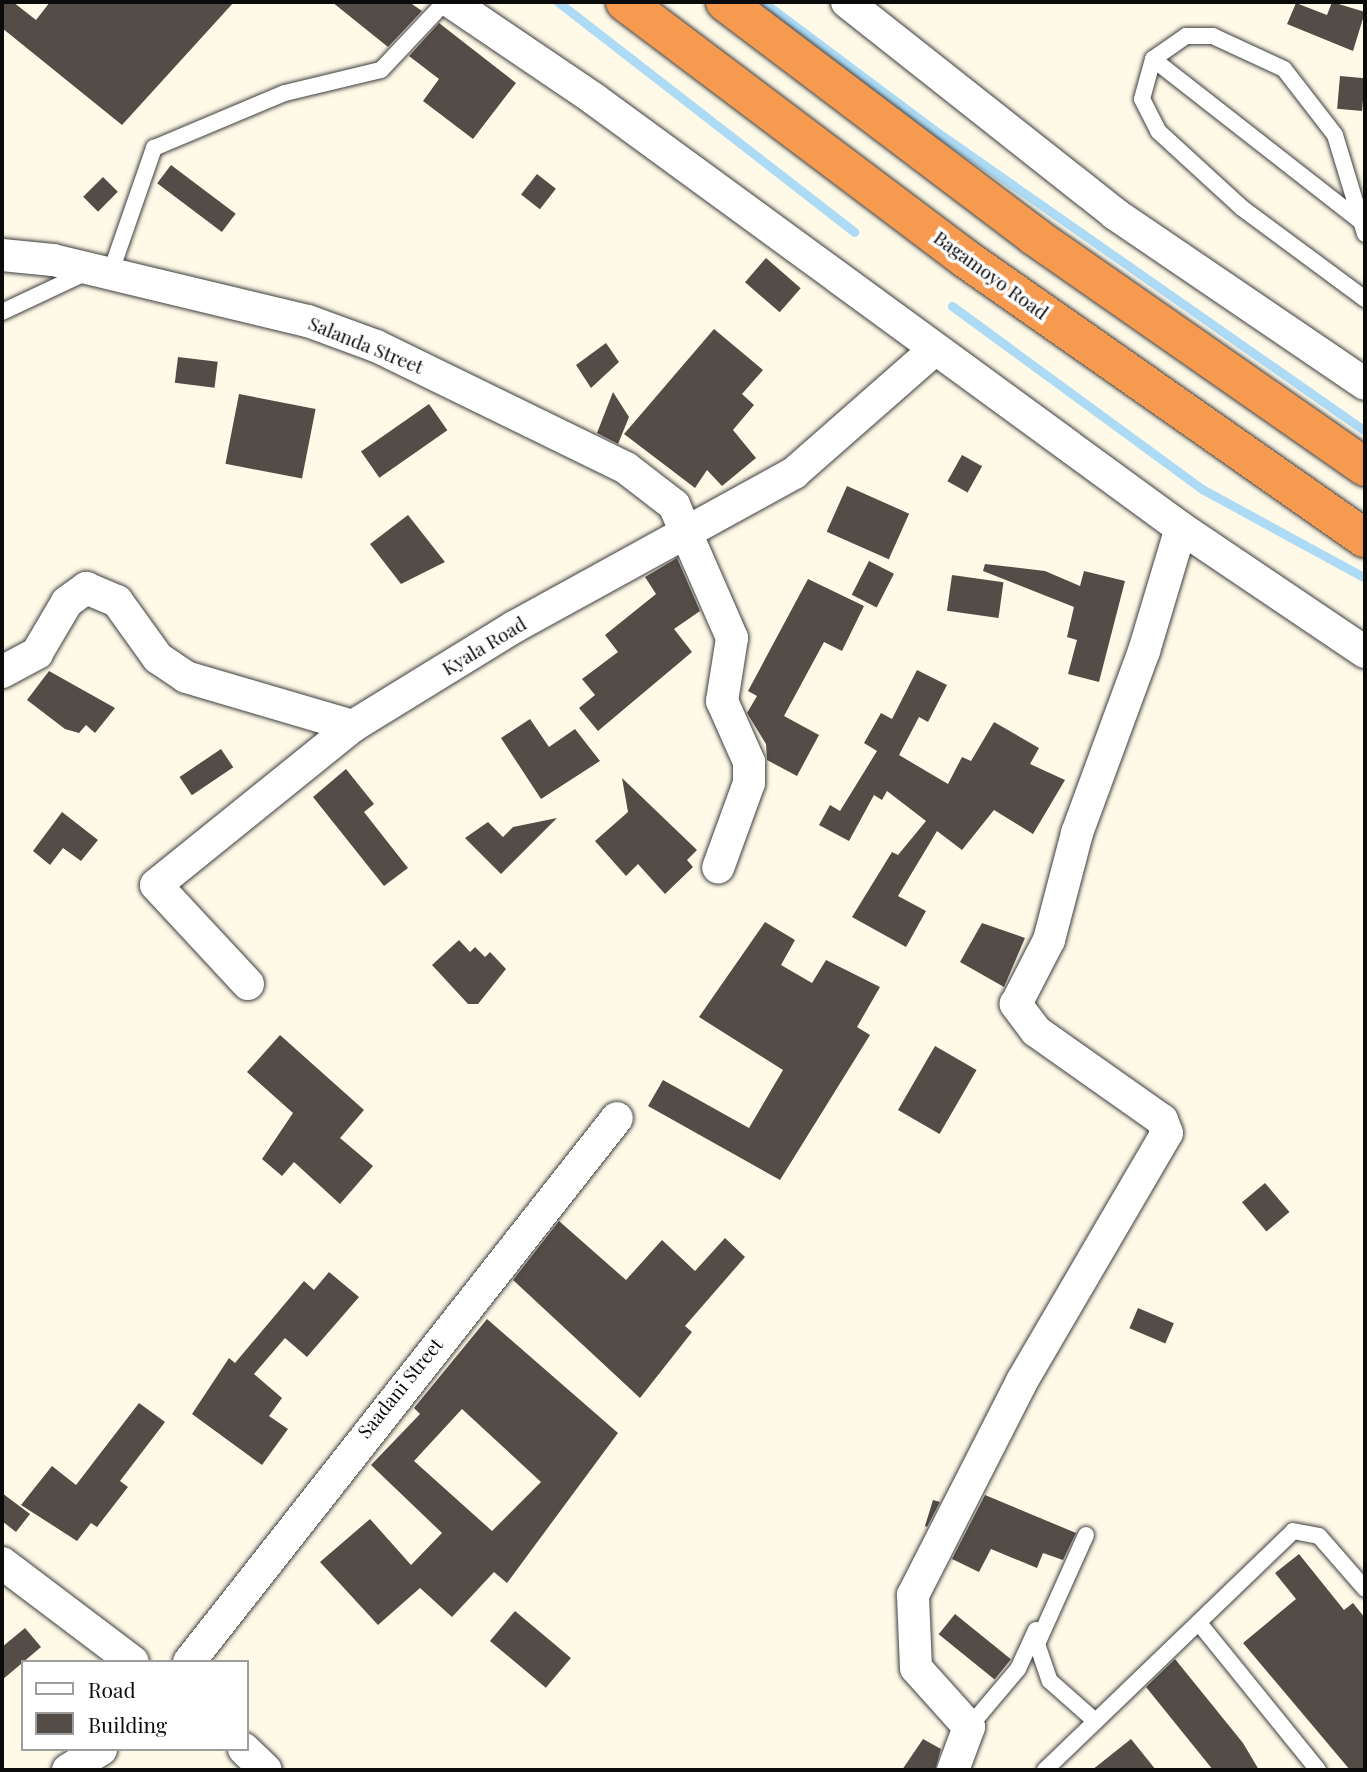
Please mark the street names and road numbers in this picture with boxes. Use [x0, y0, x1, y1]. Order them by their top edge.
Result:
street label: Bagamoyo Road [929, 226, 1053, 324]
street label: Salanda Street [305, 312, 427, 378]
street label: Kyala Road [438, 612, 530, 680]
street label: Saadani Street [353, 1333, 447, 1443]

